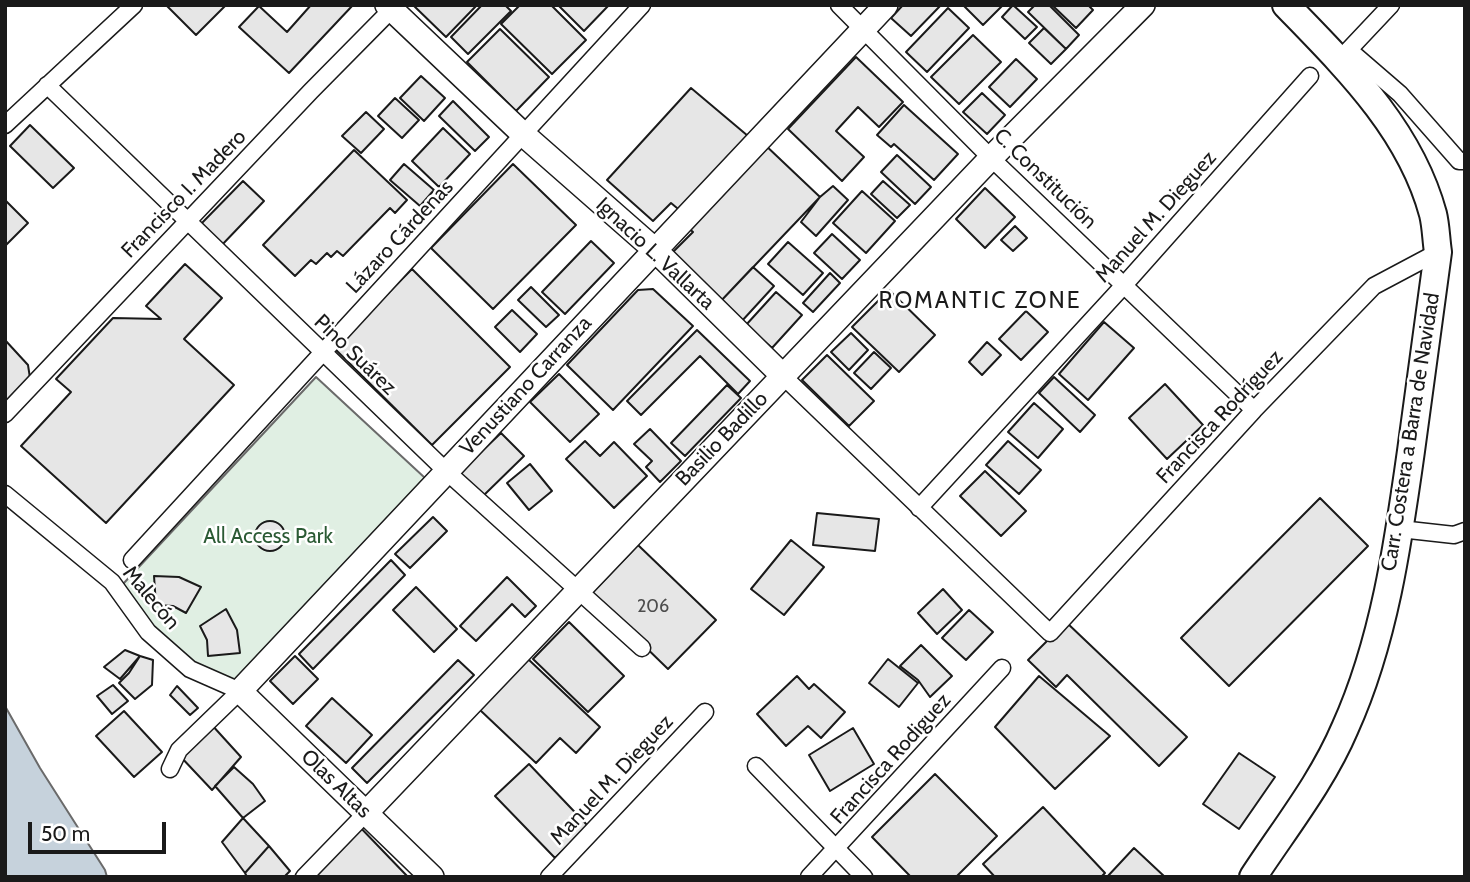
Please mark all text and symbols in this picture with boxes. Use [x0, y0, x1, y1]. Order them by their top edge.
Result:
street label: C. Constitución [988, 124, 1102, 234]
street label: Francisco I. Madero [116, 125, 252, 263]
street label: Manuel M. Dieguez [1090, 146, 1222, 288]
street label: Lázaro Cárdenas [341, 175, 459, 299]
street label: Ignacio L. Vallarta [590, 193, 720, 315]
district label: ROMANTIC ZONE [880, 287, 1080, 315]
street label: Carr. Costera a Barra de Navidad [1377, 291, 1445, 573]
street label: Pino Suárez [309, 310, 401, 400]
street label: Venustiano Carranza [455, 311, 597, 461]
street label: Francisca Rodríguez [1151, 345, 1289, 489]
street label: Basilio Badillo [671, 387, 773, 491]
park label: All Access Park [203, 524, 333, 550]
street label: Malecón [117, 561, 185, 635]
house number: 206 [637, 596, 669, 618]
street label: Francisca Rodiguez [826, 688, 956, 830]
street label: Manuel M. Dieguez [545, 710, 679, 850]
street label: Olas Altas [296, 744, 376, 824]
scale bar [32, 808, 170, 852]
text: 50 m [41, 821, 90, 846]

